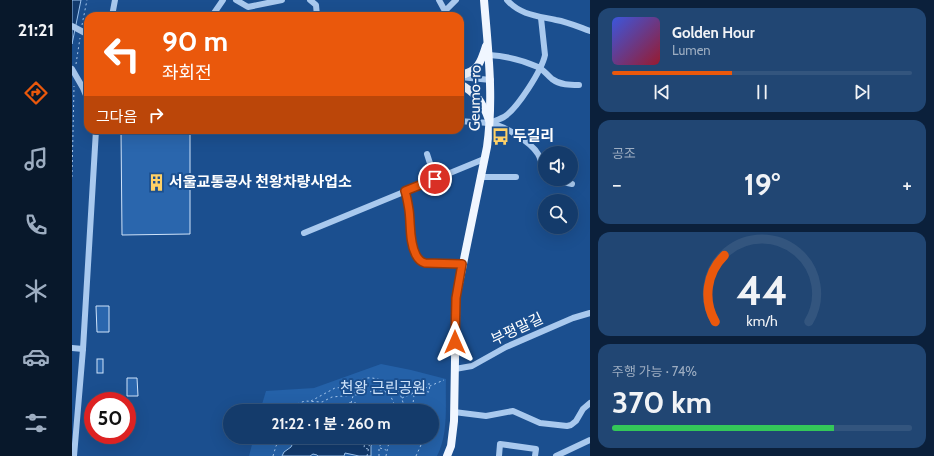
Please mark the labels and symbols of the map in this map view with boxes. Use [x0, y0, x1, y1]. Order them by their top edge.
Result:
street label: Geumo-ro [465, 65, 485, 131]
bus stop icon: 두길리 [490, 126, 510, 146]
place label: 두길리 [513, 127, 554, 145]
pin [418, 162, 452, 196]
building icon: 서울교통공사 천왕차량사업소 [146, 172, 166, 192]
place label: 서울교통공사 천왕차량사업소 [169, 173, 352, 191]
street label: 부평말길 [488, 309, 546, 349]
position arrow [434, 321, 476, 363]
park label: 천왕 근린공원 [340, 379, 426, 397]
speed limit sign: 50 [84, 392, 136, 444]

